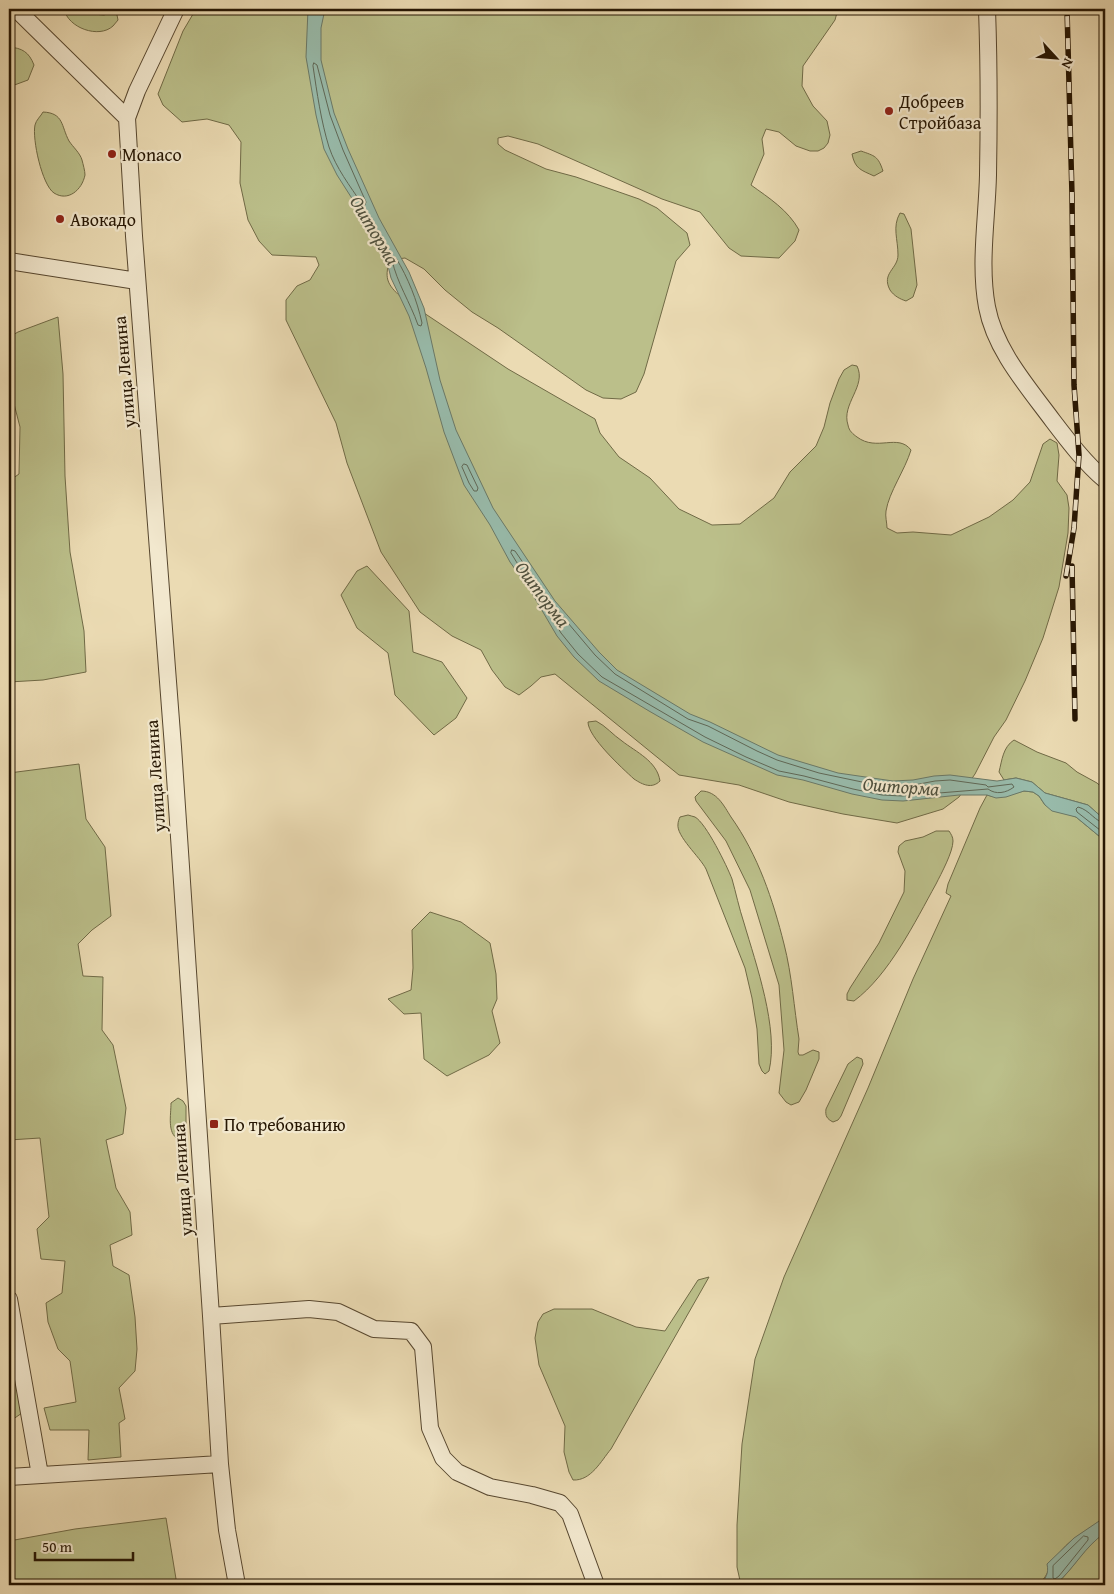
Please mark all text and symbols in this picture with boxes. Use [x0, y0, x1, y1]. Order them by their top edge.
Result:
north arrow [1032, 32, 1082, 82]
text: N [1056, 55, 1079, 73]
place label: Добреев Стройбаза [898, 88, 982, 136]
marker: Добреев Стройбаза [883, 105, 895, 117]
place label: Monaco [122, 141, 182, 168]
marker: Monaco [106, 148, 118, 160]
water label: Ошторма [343, 190, 407, 270]
place label: Авокадо [70, 206, 136, 233]
marker: Авокадо [54, 213, 66, 225]
street label: улица Ленина [106, 314, 142, 430]
water label: Ошторма [509, 555, 577, 633]
street label: улица Ленина [138, 718, 172, 834]
water label: Ошторма [862, 769, 940, 803]
place label: По требованию [224, 1111, 346, 1138]
marker: По требованию [208, 1118, 220, 1130]
street label: улица Ленина [165, 1122, 199, 1238]
scale bar [35, 1529, 132, 1561]
text: 50 m [42, 1536, 73, 1557]

